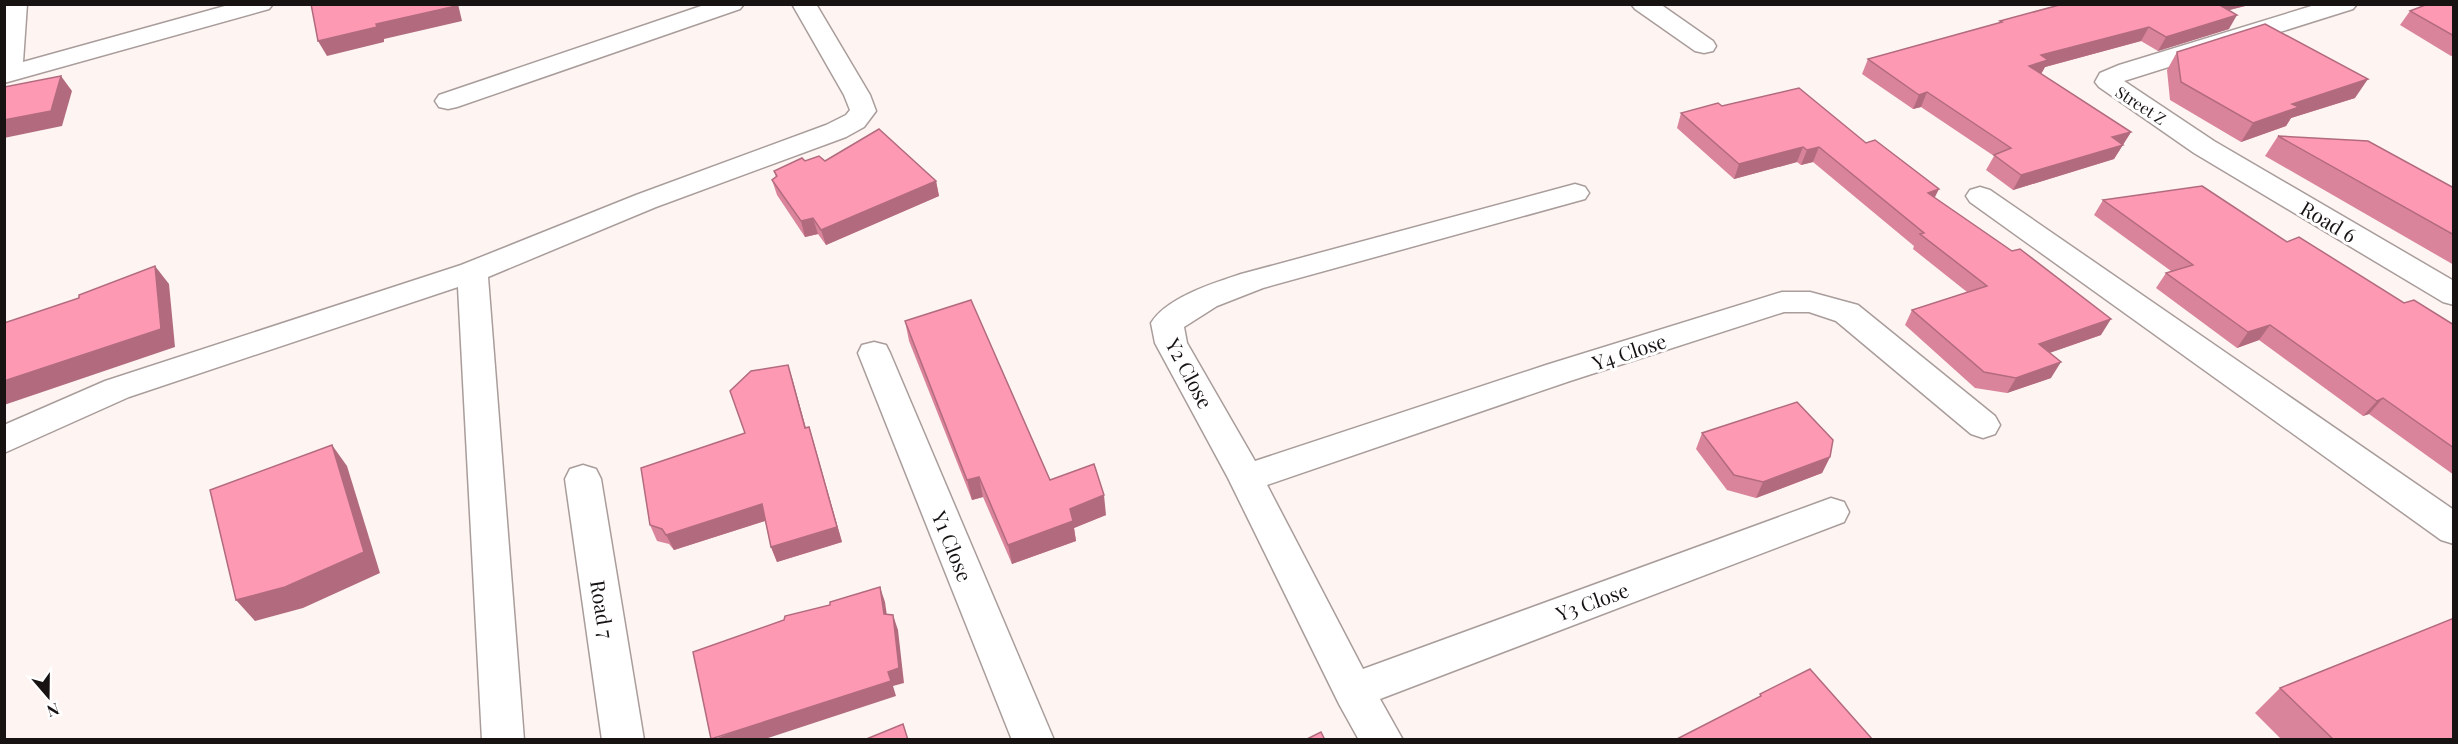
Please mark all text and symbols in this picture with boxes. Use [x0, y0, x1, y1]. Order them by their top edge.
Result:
street label: Street Z [2112, 81, 2170, 129]
street label: Road 6 [2296, 194, 2362, 248]
street label: Y4 Close [1588, 326, 1669, 376]
street label: Y2 Close [1160, 332, 1220, 413]
street label: Y1 Close [926, 506, 979, 585]
street label: Y3 Close [1551, 575, 1632, 627]
street label: Road 7 [585, 578, 621, 640]
north arrow [18, 666, 78, 726]
text: N [44, 699, 62, 723]

